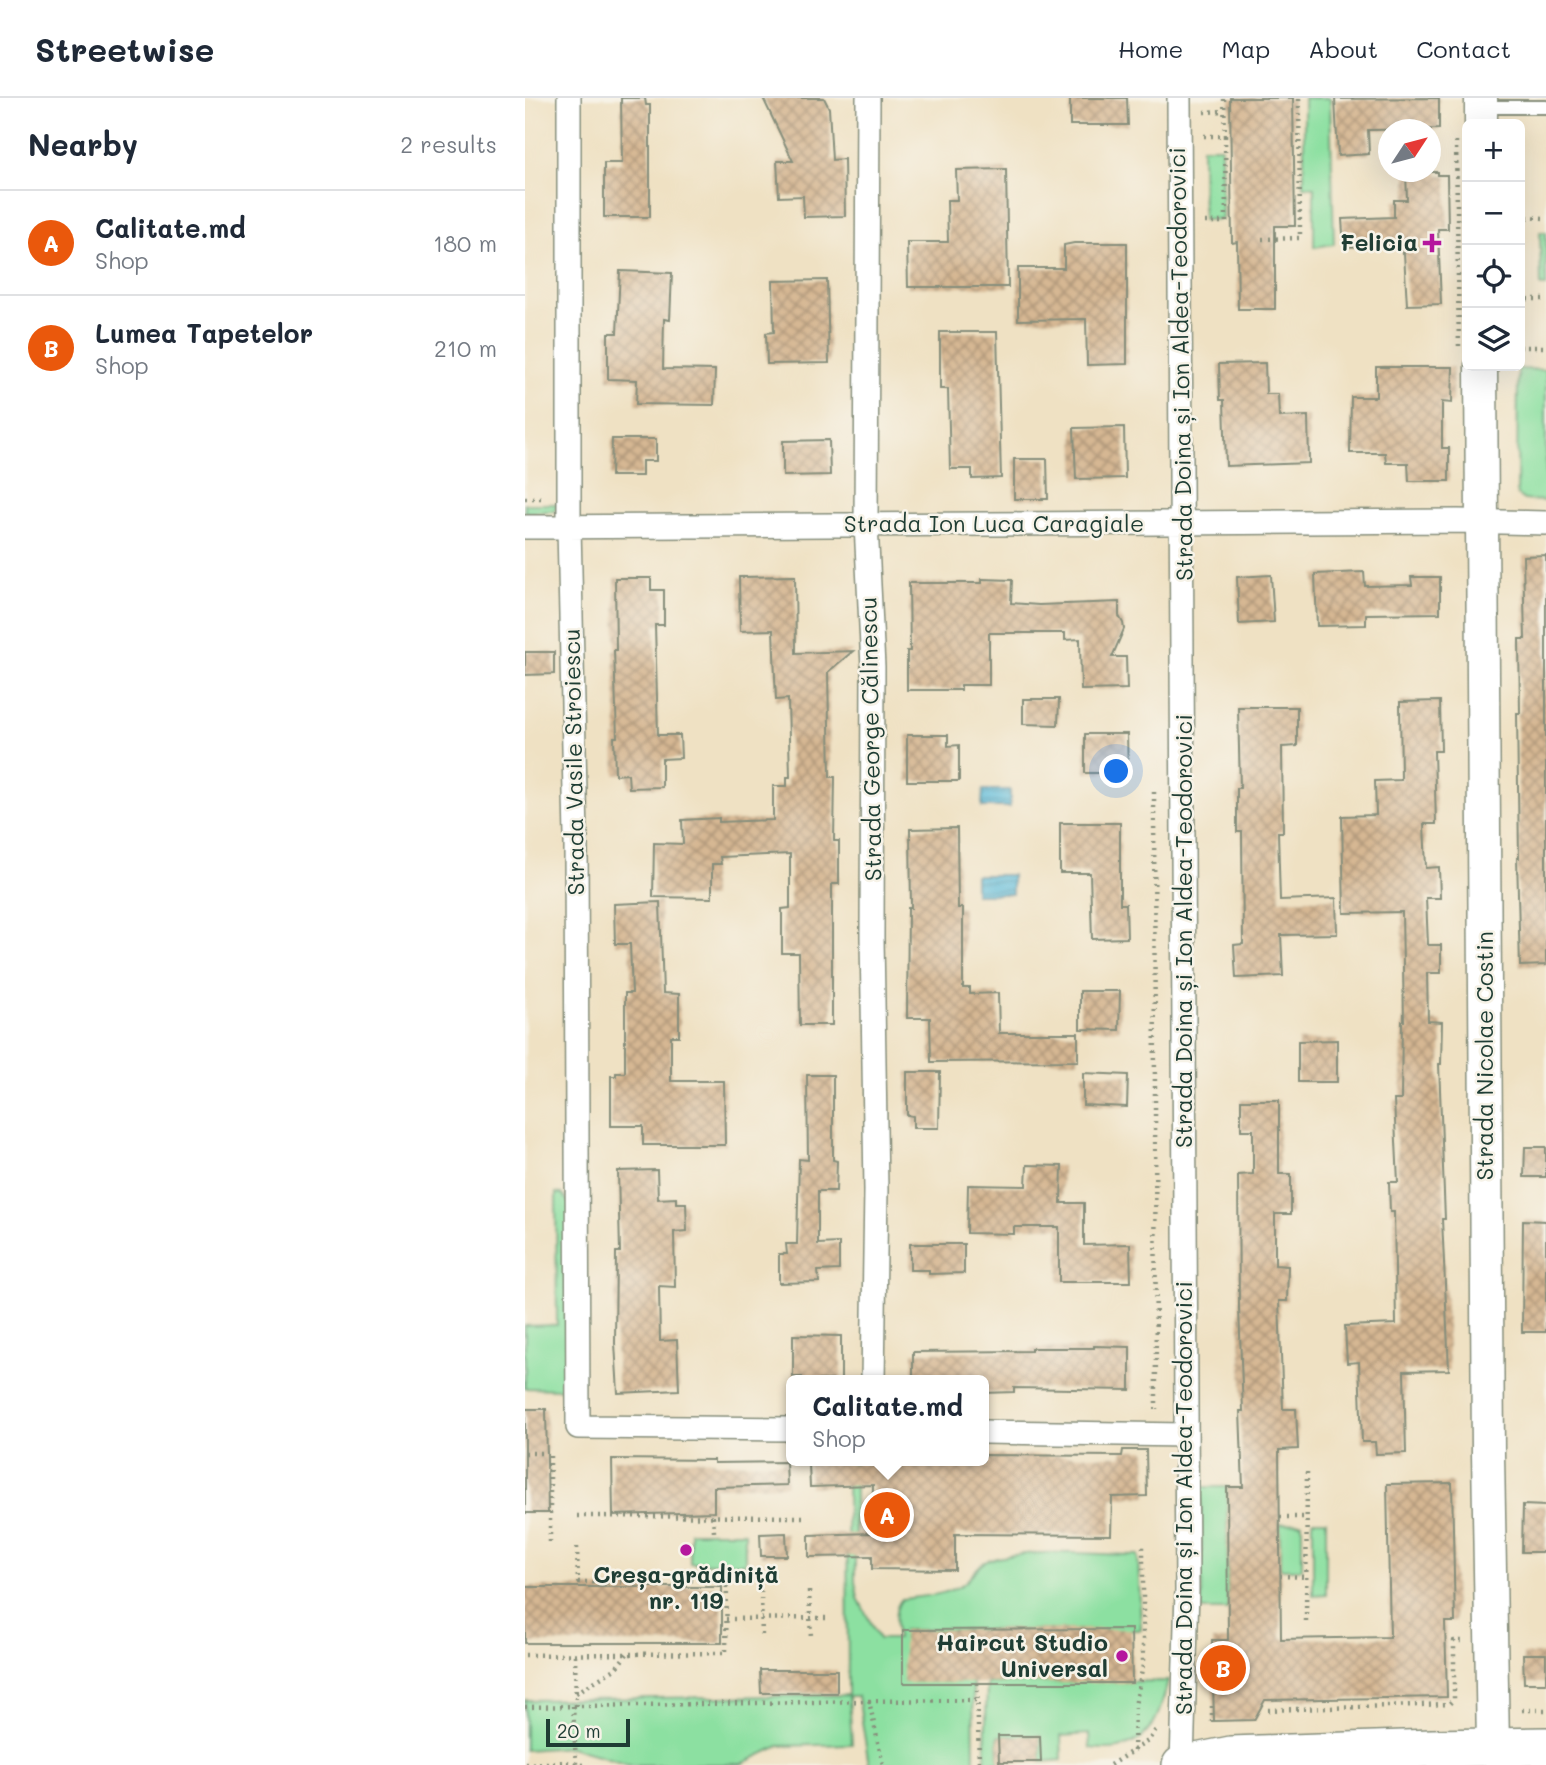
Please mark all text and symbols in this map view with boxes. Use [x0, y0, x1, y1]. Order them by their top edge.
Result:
text: Streetwise [35, 27, 214, 70]
text: Home [1118, 33, 1183, 64]
text: Map [1221, 33, 1270, 64]
text: About [1308, 33, 1378, 64]
text: Contact [1416, 33, 1511, 64]
north arrow [1378, 119, 1441, 182]
map controls [1462, 119, 1525, 371]
button: + [1462, 119, 1525, 182]
text: Nearby [28, 124, 138, 164]
text: 2 results [400, 129, 497, 159]
street label: Strada Doina și Ion Aldea-Teodorovici [1161, 147, 1200, 581]
button: − [1462, 182, 1525, 245]
text: Calitate.md [95, 211, 246, 245]
place label: Felicia [1340, 227, 1418, 257]
text: A [43, 228, 59, 258]
text: 180 m [433, 228, 497, 258]
marker: Felicia [1424, 235, 1440, 251]
text: Shop [95, 245, 149, 275]
button: locate [1462, 245, 1525, 308]
button: layers [1462, 308, 1525, 371]
text: Lumea Tapetelor [95, 316, 313, 350]
text: B [43, 333, 59, 363]
text: 210 m [434, 333, 497, 363]
text: Shop [95, 350, 149, 380]
street label: Strada Ion Luca Caragiale [844, 508, 1144, 538]
street label: Strada George Călinescu [853, 597, 887, 881]
street label: Strada Vasile Stroiescu [556, 628, 590, 896]
street label: Strada Doina și Ion Aldea-Teodorovici [1168, 714, 1199, 1148]
your location [1099, 754, 1133, 788]
street label: Strada Nicolae Costin [1469, 931, 1499, 1181]
street label: Strada Doina și Ion Aldea-Teodorovici [1168, 1281, 1199, 1715]
popup [786, 1375, 989, 1466]
text: Calitate.md [812, 1389, 963, 1423]
text: Shop [812, 1423, 866, 1453]
pin: A [864, 1489, 910, 1541]
marker: Creșa-grădiniță nr. 119 [678, 1542, 694, 1558]
place label: Creșa-grădiniță nr. 119 [593, 1559, 779, 1615]
place label: Haircut Studio Universal [936, 1627, 1108, 1683]
pin: B [1200, 1642, 1246, 1694]
marker: Haircut Studio Universal [1114, 1648, 1130, 1664]
scale bar [546, 1716, 630, 1748]
text: 20 m [557, 1718, 601, 1743]

